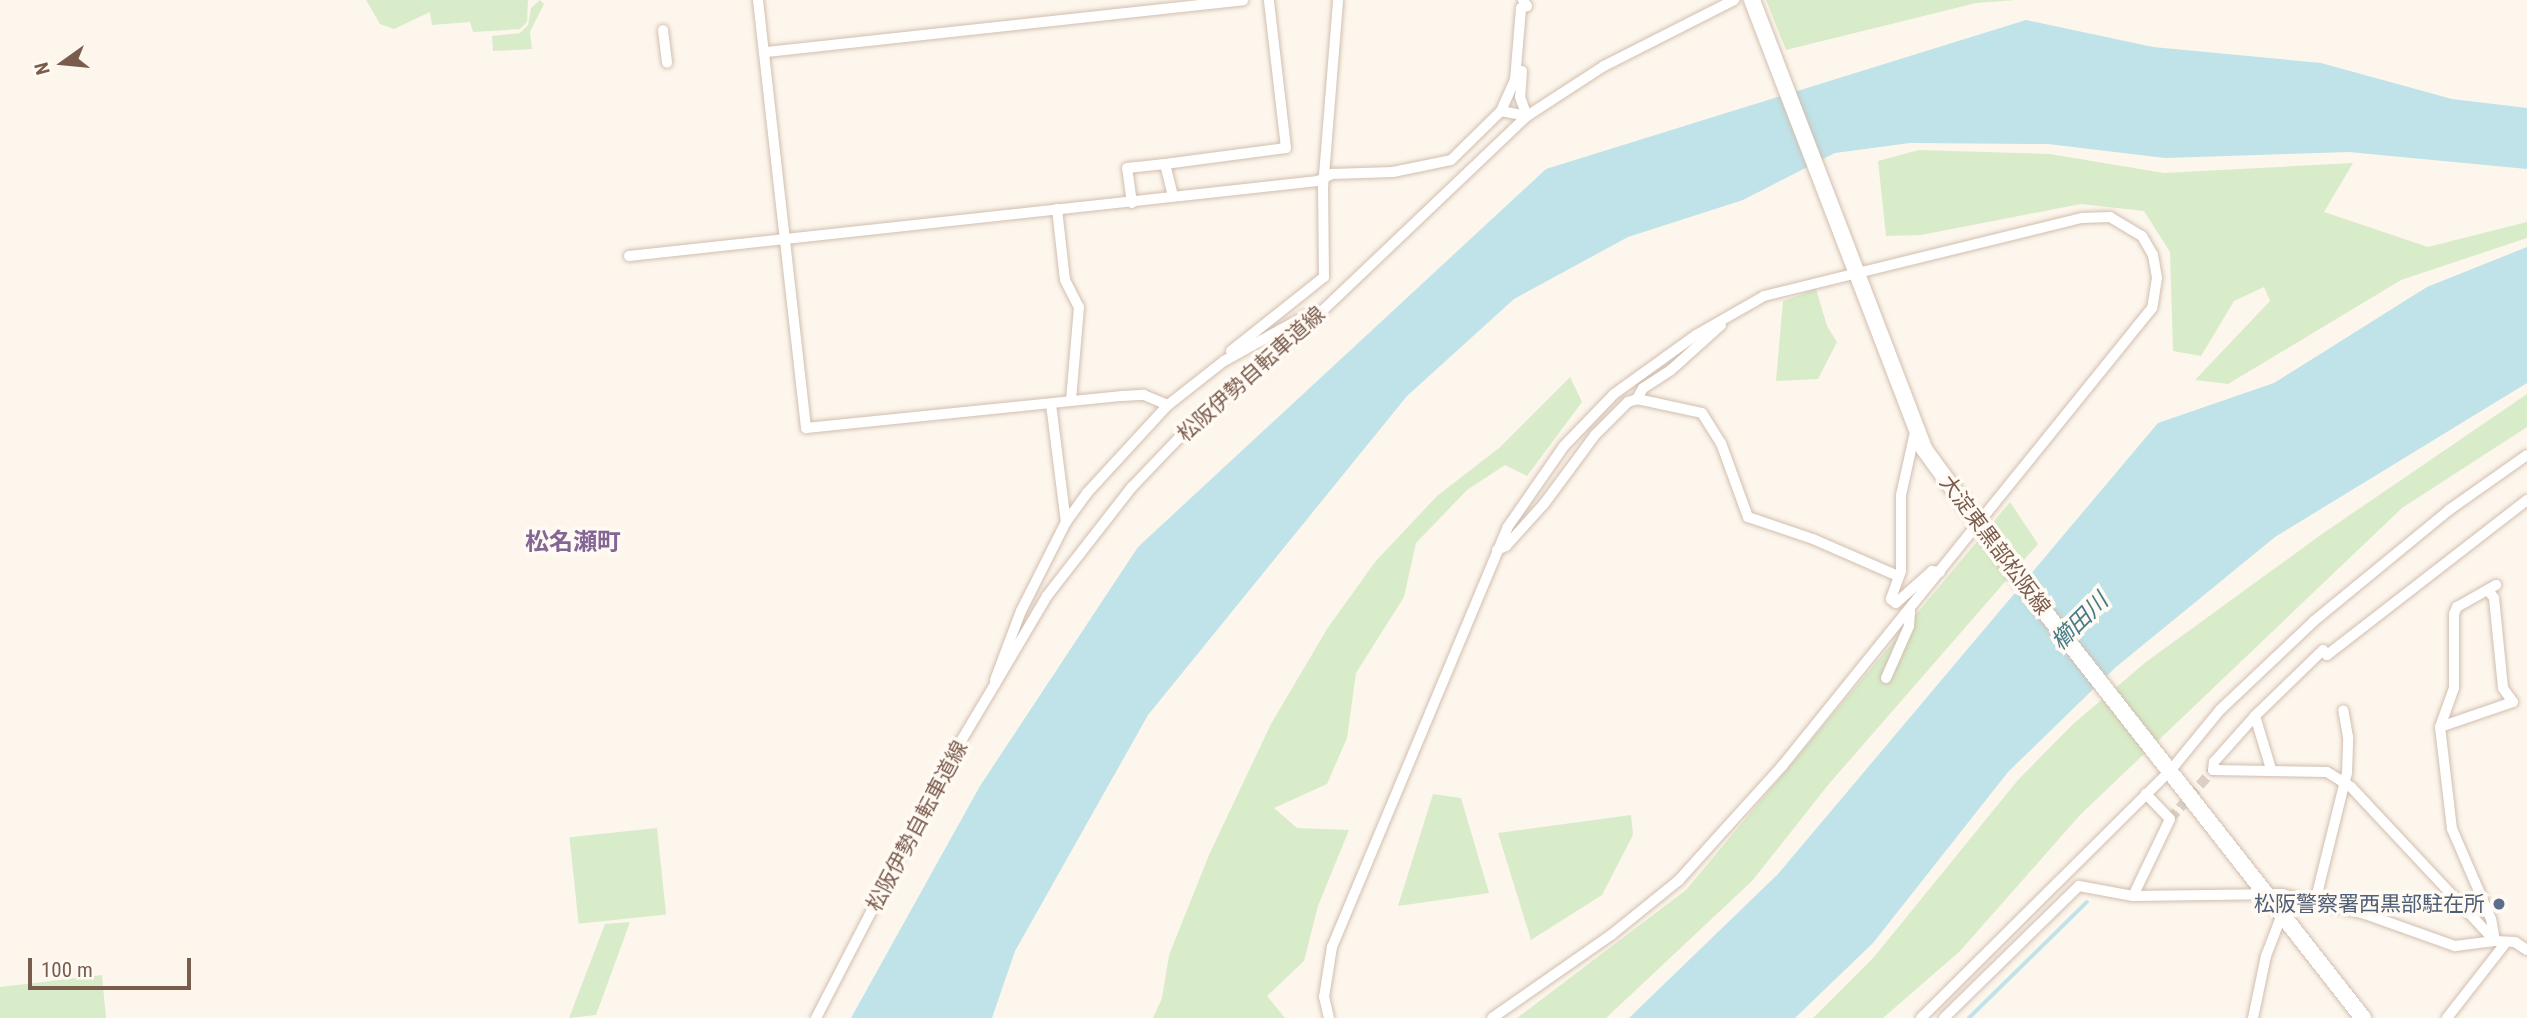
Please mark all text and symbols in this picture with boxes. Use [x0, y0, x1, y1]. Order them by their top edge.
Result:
north arrow [28, 28, 98, 98]
text: N [30, 60, 55, 77]
street label: 松阪伊勢自転車道線 [1172, 301, 1330, 447]
street label: 大淀東黒部松阪線 [1934, 470, 2056, 620]
district label: 松名瀬町 [525, 529, 621, 557]
water label: 櫛田川 [2046, 588, 2114, 656]
street label: 松阪伊勢自転車道線 [862, 737, 972, 915]
place label: 松阪警察署西黒部駐在所 [2254, 891, 2485, 917]
marker: 松阪警察署西黒部駐在所 [2491, 896, 2507, 912]
scale bar [32, 944, 194, 988]
text: 100 m [41, 958, 93, 982]

